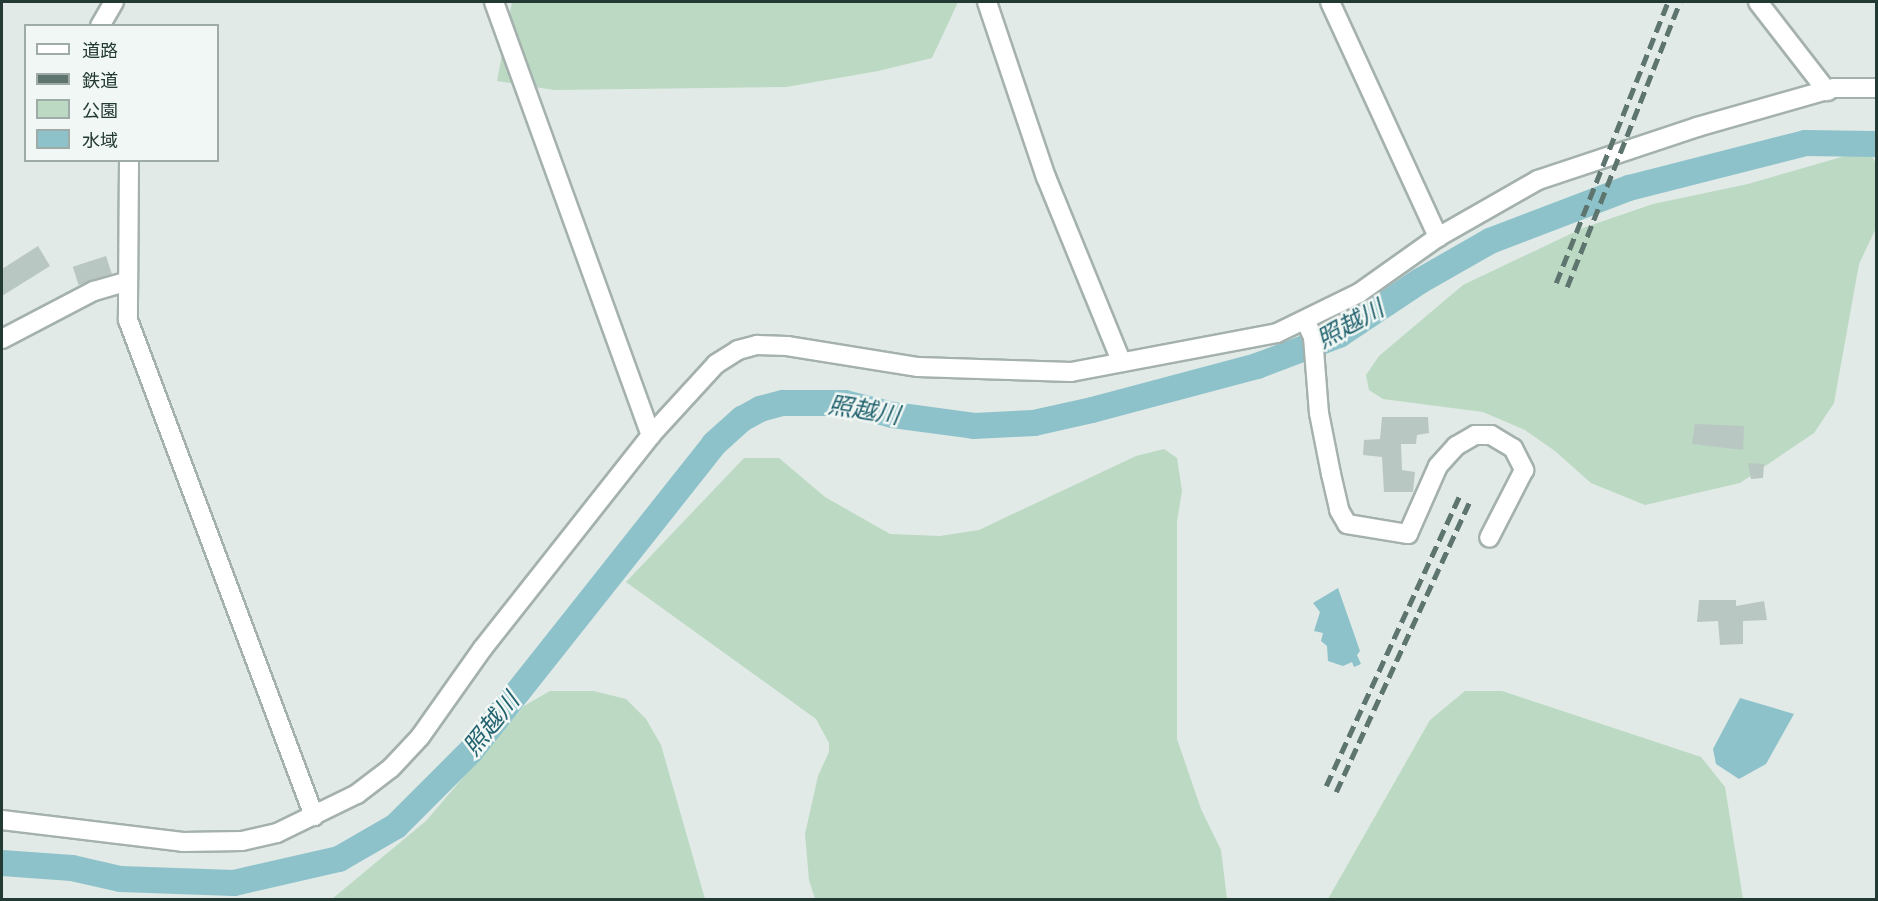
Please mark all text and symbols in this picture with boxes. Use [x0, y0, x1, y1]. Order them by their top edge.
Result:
legend [24, 24, 219, 162]
text: 道路 [82, 39, 118, 62]
text: 鉄道 [82, 69, 118, 92]
text: 公園 [82, 99, 118, 122]
text: 水域 [82, 129, 118, 152]
water label: 照越川 [1312, 294, 1388, 354]
water label: 照越川 [826, 390, 902, 430]
water label: 照越川 [457, 687, 525, 761]

